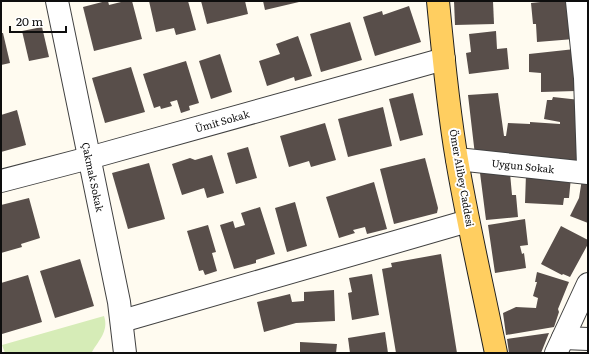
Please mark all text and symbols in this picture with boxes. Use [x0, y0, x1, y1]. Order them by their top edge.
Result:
scale bar [10, 8, 66, 34]
text: 20 m [16, 12, 43, 30]
street label: Ümit Sokak [193, 105, 252, 135]
street label: Ömer Alibey Caddesi [447, 128, 479, 229]
street label: Çakmak Sokak [79, 141, 108, 214]
street label: Uygun Sokak [491, 155, 556, 176]

